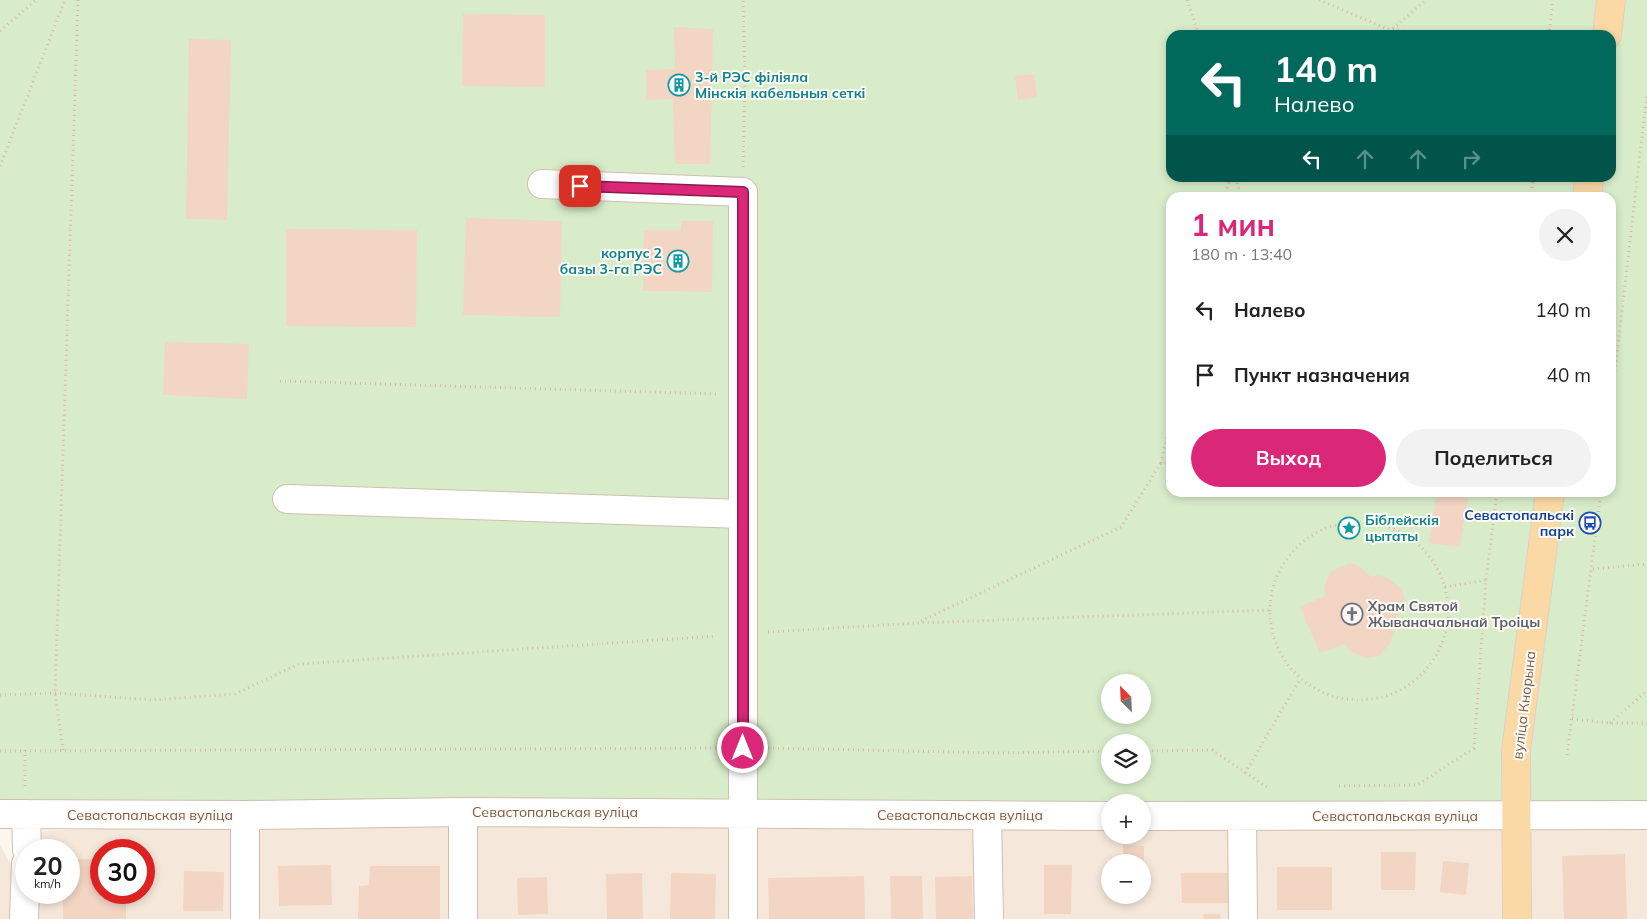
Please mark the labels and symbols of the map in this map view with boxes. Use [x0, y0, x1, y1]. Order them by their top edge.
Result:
place label: 3-й РЭС філіяла Мінскія кабельныя сеткі [695, 68, 865, 102]
building icon: 3-й РЭС філіяла Мінскія кабельныя сеткі [667, 73, 691, 97]
pin [559, 165, 601, 207]
place label: корпус 2 базы 3-га РЭС [560, 244, 662, 278]
building icon: корпус 2 базы 3-га РЭС [666, 249, 690, 273]
place label: Севастопальскі парк [1464, 506, 1575, 540]
place label: Біблейскія цытаты [1365, 511, 1439, 545]
bus stop icon: Севастопальскі парк [1578, 511, 1602, 535]
place icon: Біблейскія цытаты [1337, 516, 1361, 540]
place label: Храм Святой Жываначальнай Троіцы [1367, 597, 1540, 631]
church icon: Храм Святой Жываначальнай Троіцы [1340, 602, 1364, 626]
street label: вуліца Кнорына [1508, 650, 1540, 760]
north arrow [1101, 674, 1151, 724]
position arrow [716, 721, 768, 773]
street label: Севастопальская вуліца [472, 803, 638, 821]
street label: Севастопальская вуліца [67, 806, 233, 824]
street label: Севастопальская вуліца [877, 806, 1043, 824]
street label: Севастопальская вуліца [1312, 807, 1478, 825]
speed limit sign: 30 [90, 839, 155, 904]

